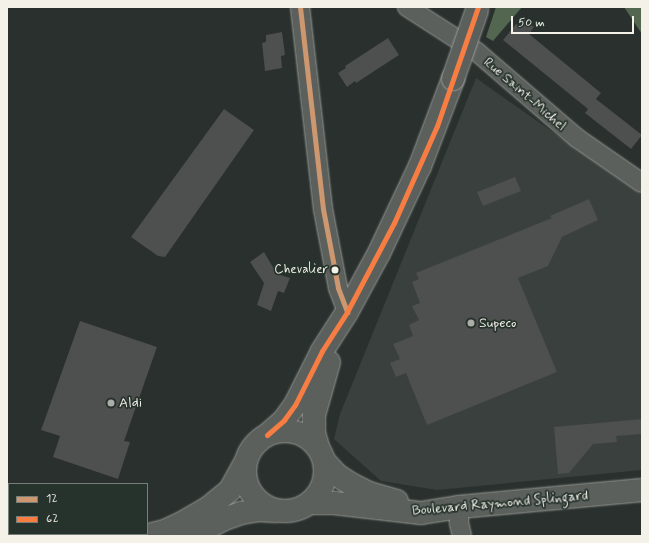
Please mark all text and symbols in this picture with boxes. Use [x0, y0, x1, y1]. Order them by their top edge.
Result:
scale bar [513, 8, 636, 34]
text: 50 m [518, 15, 545, 31]
street label: Rue Saint-Michel [481, 54, 569, 134]
place label: Chevalier [274, 262, 328, 278]
marker: Chevalier [330, 265, 340, 275]
place label: Supeco [479, 315, 516, 331]
marker: Supeco [466, 318, 476, 328]
place label: Aldi [119, 395, 142, 411]
marker: Aldi [106, 398, 116, 408]
legend [8, 483, 148, 535]
street label: Boulevard Raymond Splingard [412, 487, 588, 519]
text: 12 [46, 491, 58, 507]
text: 62 [46, 511, 58, 527]

